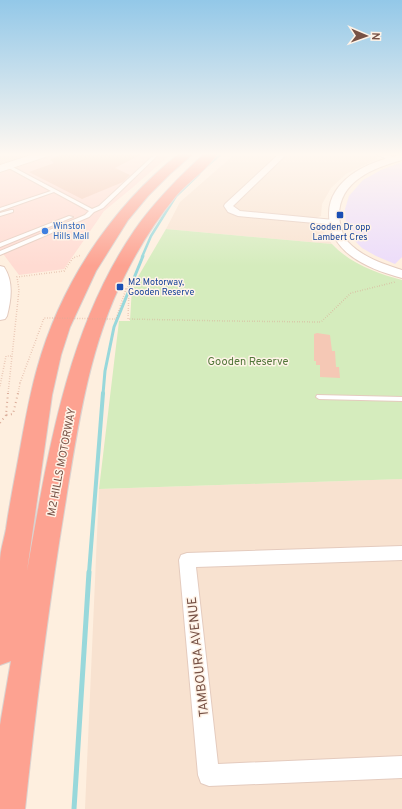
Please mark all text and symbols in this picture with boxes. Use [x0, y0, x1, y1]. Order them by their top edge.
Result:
north arrow [346, 16, 386, 56]
text: N [368, 32, 382, 41]
marker: Gooden Dr opp Lambert Cres [335, 210, 345, 220]
place label: Winston Hills Mall [53, 221, 89, 242]
place label: Gooden Dr opp Lambert Cres [310, 222, 370, 243]
marker: Winston Hills Mall [40, 226, 50, 236]
place label: M2 Motorway, Gooden Reserve [128, 277, 194, 298]
marker: M2 Motorway, Gooden Reserve [115, 282, 125, 292]
park label: Gooden Reserve [208, 355, 289, 369]
street label: M2 HILLS MOTORWAY [45, 407, 79, 518]
street label: TAMBOURA AVENUE [185, 596, 213, 718]

